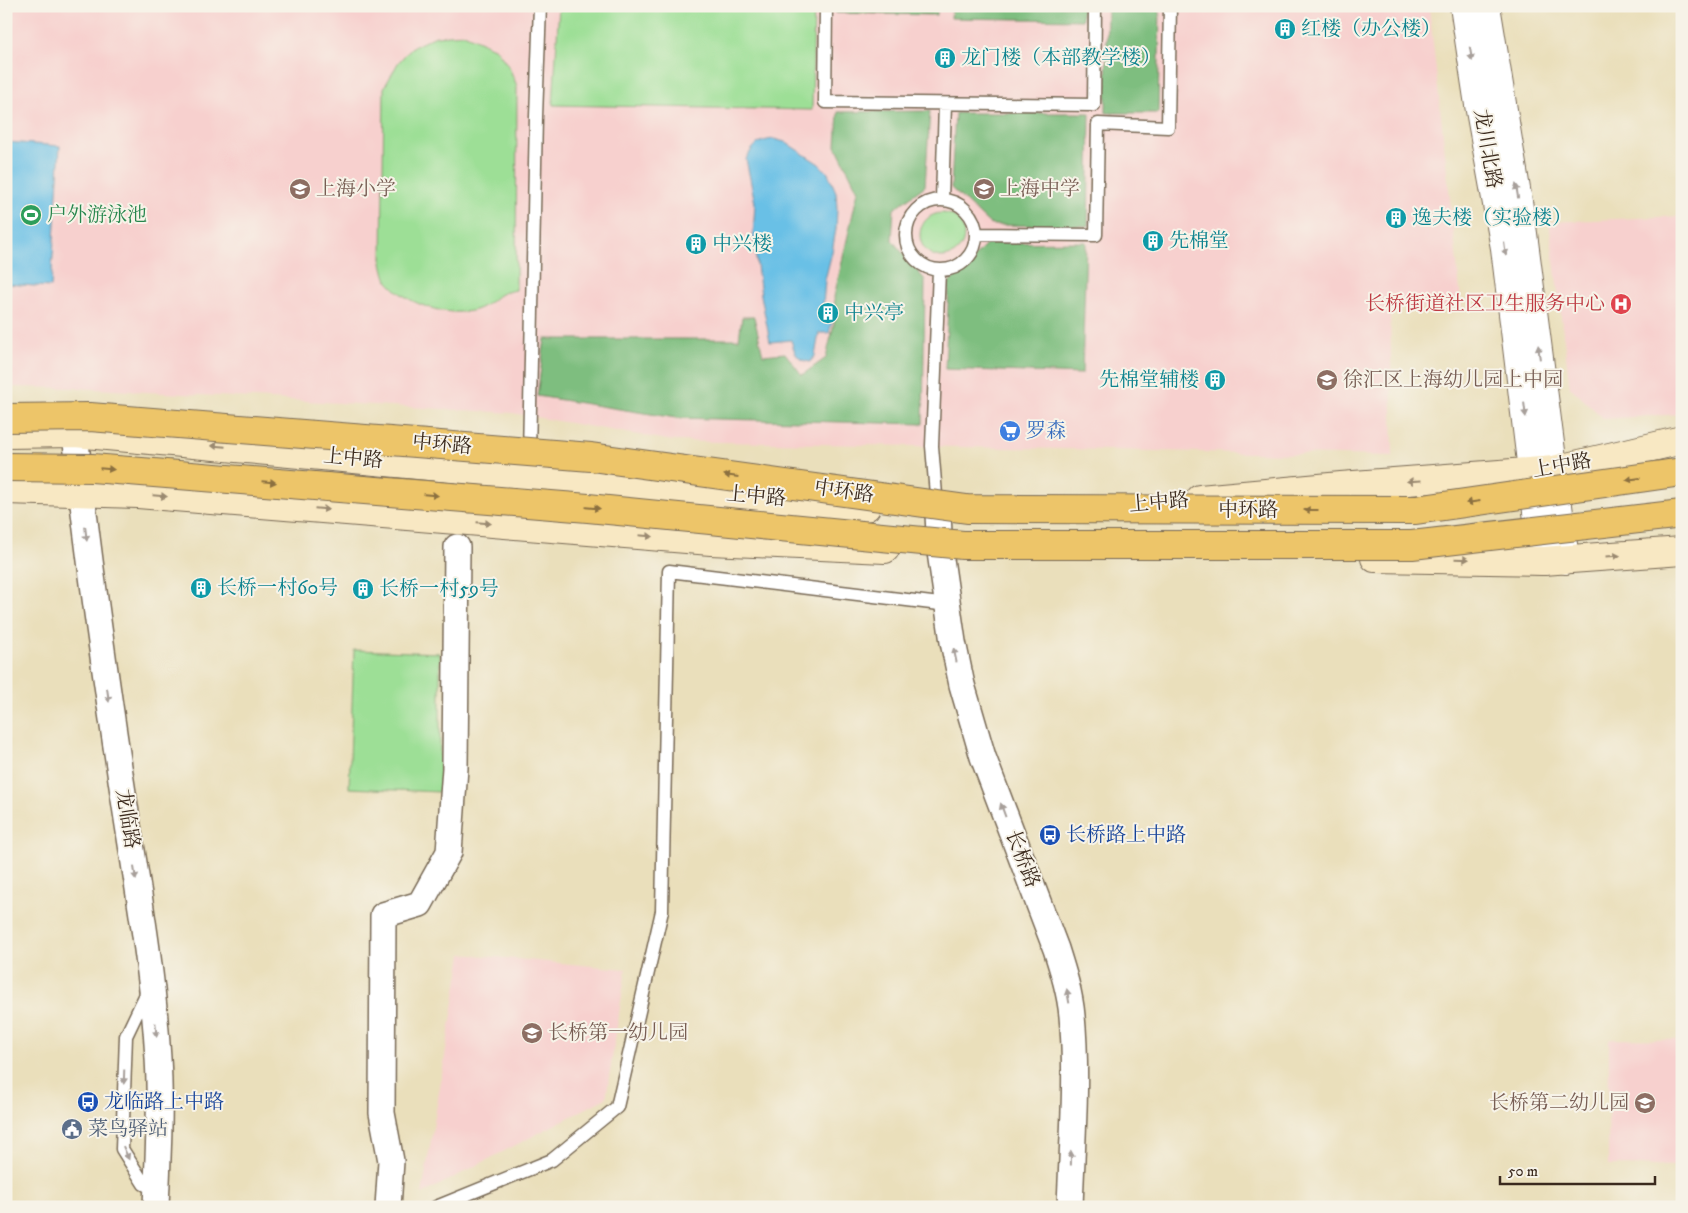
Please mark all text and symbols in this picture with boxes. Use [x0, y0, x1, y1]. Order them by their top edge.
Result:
building icon: 红楼（办公楼） [1273, 17, 1297, 41]
place label: 红楼（办公楼） [1301, 17, 1441, 42]
building icon: 龙门楼（本部教学楼） [933, 46, 957, 70]
place label: 龙门楼（本部教学楼） [961, 46, 1161, 71]
one-way arrow [1467, 47, 1475, 63]
street label: 龙川北路 [1468, 107, 1506, 191]
school or university icon: 上海小学 [288, 177, 312, 201]
place label: 上海小学 [316, 177, 396, 202]
school or university icon: 上海中学 [972, 177, 996, 201]
place label: 上海中学 [1000, 177, 1080, 202]
one-way arrow [1512, 183, 1520, 199]
sports icon: 户外游泳池 [19, 203, 43, 227]
place label: 户外游泳池 [47, 203, 147, 228]
building icon: 逸夫楼（实验楼） [1384, 206, 1408, 230]
place label: 逸夫楼（实验楼） [1412, 206, 1572, 231]
building icon: 先棉堂 [1141, 229, 1165, 253]
place label: 先棉堂 [1169, 229, 1229, 254]
building icon: 中兴楼 [684, 232, 708, 256]
place label: 中兴楼 [712, 232, 772, 257]
one-way arrow [1501, 241, 1509, 257]
place label: 长桥街道社区卫生服务中心 [1365, 292, 1605, 317]
hospital icon: 长桥街道社区卫生服务中心 [1609, 292, 1633, 316]
building icon: 中兴亭 [816, 301, 840, 325]
place label: 中兴亭 [844, 301, 904, 326]
one-way arrow [1535, 344, 1543, 360]
place label: 先棉堂辅楼 [1099, 368, 1199, 393]
building icon: 先棉堂辅楼 [1203, 368, 1227, 392]
school or university icon: 徐汇区上海幼儿园上中园 [1315, 368, 1339, 392]
place label: 徐汇区上海幼儿园上中园 [1343, 368, 1563, 393]
one-way arrow [1521, 403, 1529, 419]
supermarket icon: 罗森 [998, 419, 1022, 443]
place label: 罗森 [1026, 419, 1066, 444]
street label: 中环路 [411, 430, 473, 460]
one-way arrow [210, 442, 226, 450]
street label: 上中路 [322, 444, 384, 474]
street label: 上中路 [1530, 448, 1594, 484]
one-way arrow [100, 465, 116, 473]
one-way arrow [722, 472, 738, 480]
street label: 中环路 [813, 475, 875, 509]
one-way arrow [1625, 475, 1641, 483]
one-way arrow [1406, 477, 1422, 485]
one-way arrow [262, 478, 278, 486]
street label: 上中路 [725, 482, 787, 512]
street label: 上中路 [1128, 488, 1190, 518]
one-way arrow [424, 491, 440, 499]
one-way arrow [152, 492, 168, 500]
street label: 中环路 [1218, 498, 1278, 523]
one-way arrow [1464, 498, 1480, 506]
one-way arrow [586, 504, 602, 512]
one-way arrow [314, 506, 330, 514]
one-way arrow [1302, 506, 1318, 514]
one-way arrow [476, 519, 492, 527]
one-way arrow [83, 526, 91, 542]
one-way arrow [638, 532, 654, 540]
one-way arrow [1606, 552, 1622, 560]
one-way arrow [1454, 556, 1470, 564]
building icon: 长桥一村60号 [189, 576, 213, 600]
place label: 长桥一村60号 [217, 576, 338, 601]
building icon: 长桥一村59号 [351, 577, 375, 601]
place label: 长桥一村59号 [379, 577, 499, 602]
one-way arrow [951, 646, 959, 662]
one-way arrow [104, 687, 112, 703]
street label: 龙临路 [110, 787, 144, 851]
one-way arrow [999, 802, 1007, 817]
bus stop icon: 长桥路上中路 [1038, 823, 1062, 847]
place label: 长桥路上中路 [1066, 823, 1186, 848]
street label: 长桥路 [1000, 827, 1044, 891]
one-way arrow [131, 865, 139, 881]
one-way arrow [1064, 988, 1072, 1004]
school or university icon: 长桥第一幼儿园 [520, 1021, 544, 1045]
place label: 长桥第一幼儿园 [548, 1021, 688, 1046]
one-way arrow [152, 1022, 160, 1038]
one-way arrow [120, 1069, 128, 1085]
bus stop icon: 龙临路上中路 [76, 1090, 100, 1114]
place label: 龙临路上中路 [104, 1090, 224, 1115]
place label: 长桥第二幼儿园 [1489, 1091, 1629, 1116]
school or university icon: 长桥第二幼儿园 [1633, 1091, 1657, 1115]
public building icon: 菜鸟驿站 [60, 1117, 84, 1141]
place label: 菜鸟驿站 [88, 1117, 168, 1142]
one-way arrow [121, 1145, 130, 1160]
one-way arrow [1068, 1150, 1076, 1166]
scale bar [1500, 1153, 1656, 1185]
text: 50 m [1508, 1162, 1538, 1181]

